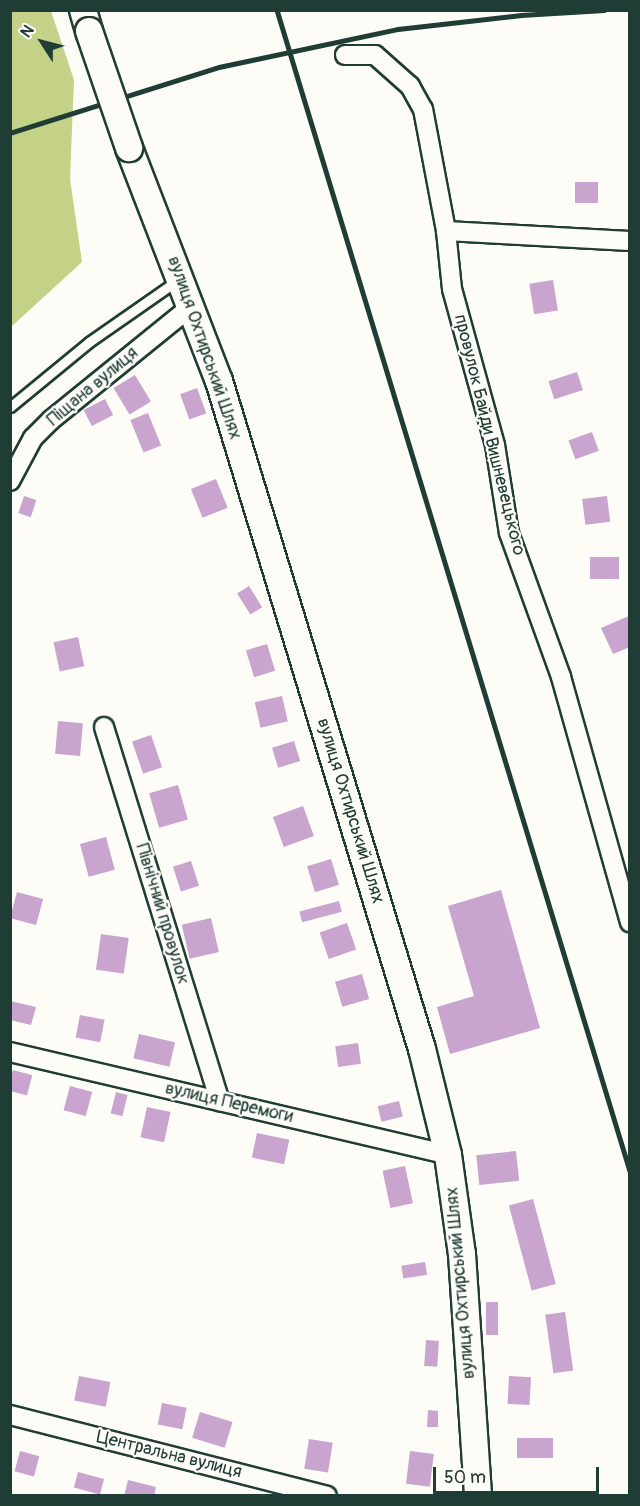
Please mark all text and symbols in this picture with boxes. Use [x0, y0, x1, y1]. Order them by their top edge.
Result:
north arrow [12, 12, 72, 72]
text: N [16, 21, 39, 42]
street label: вулиця Охтирський Шлях [162, 253, 246, 443]
street label: провулок Байди Вишневецького [449, 312, 529, 558]
street label: Піщана вулиця [43, 343, 143, 431]
street label: вулиця Охтирський Шлях [312, 716, 388, 906]
street label: Північний провулок [130, 841, 194, 987]
street label: вулиця Перемоги [163, 1078, 295, 1128]
street label: вулиця Охтирський Шлях [442, 1186, 480, 1380]
street label: Центральна вулиця [94, 1426, 244, 1484]
scale bar [436, 1455, 602, 1493]
text: 50 m [444, 1466, 486, 1489]

